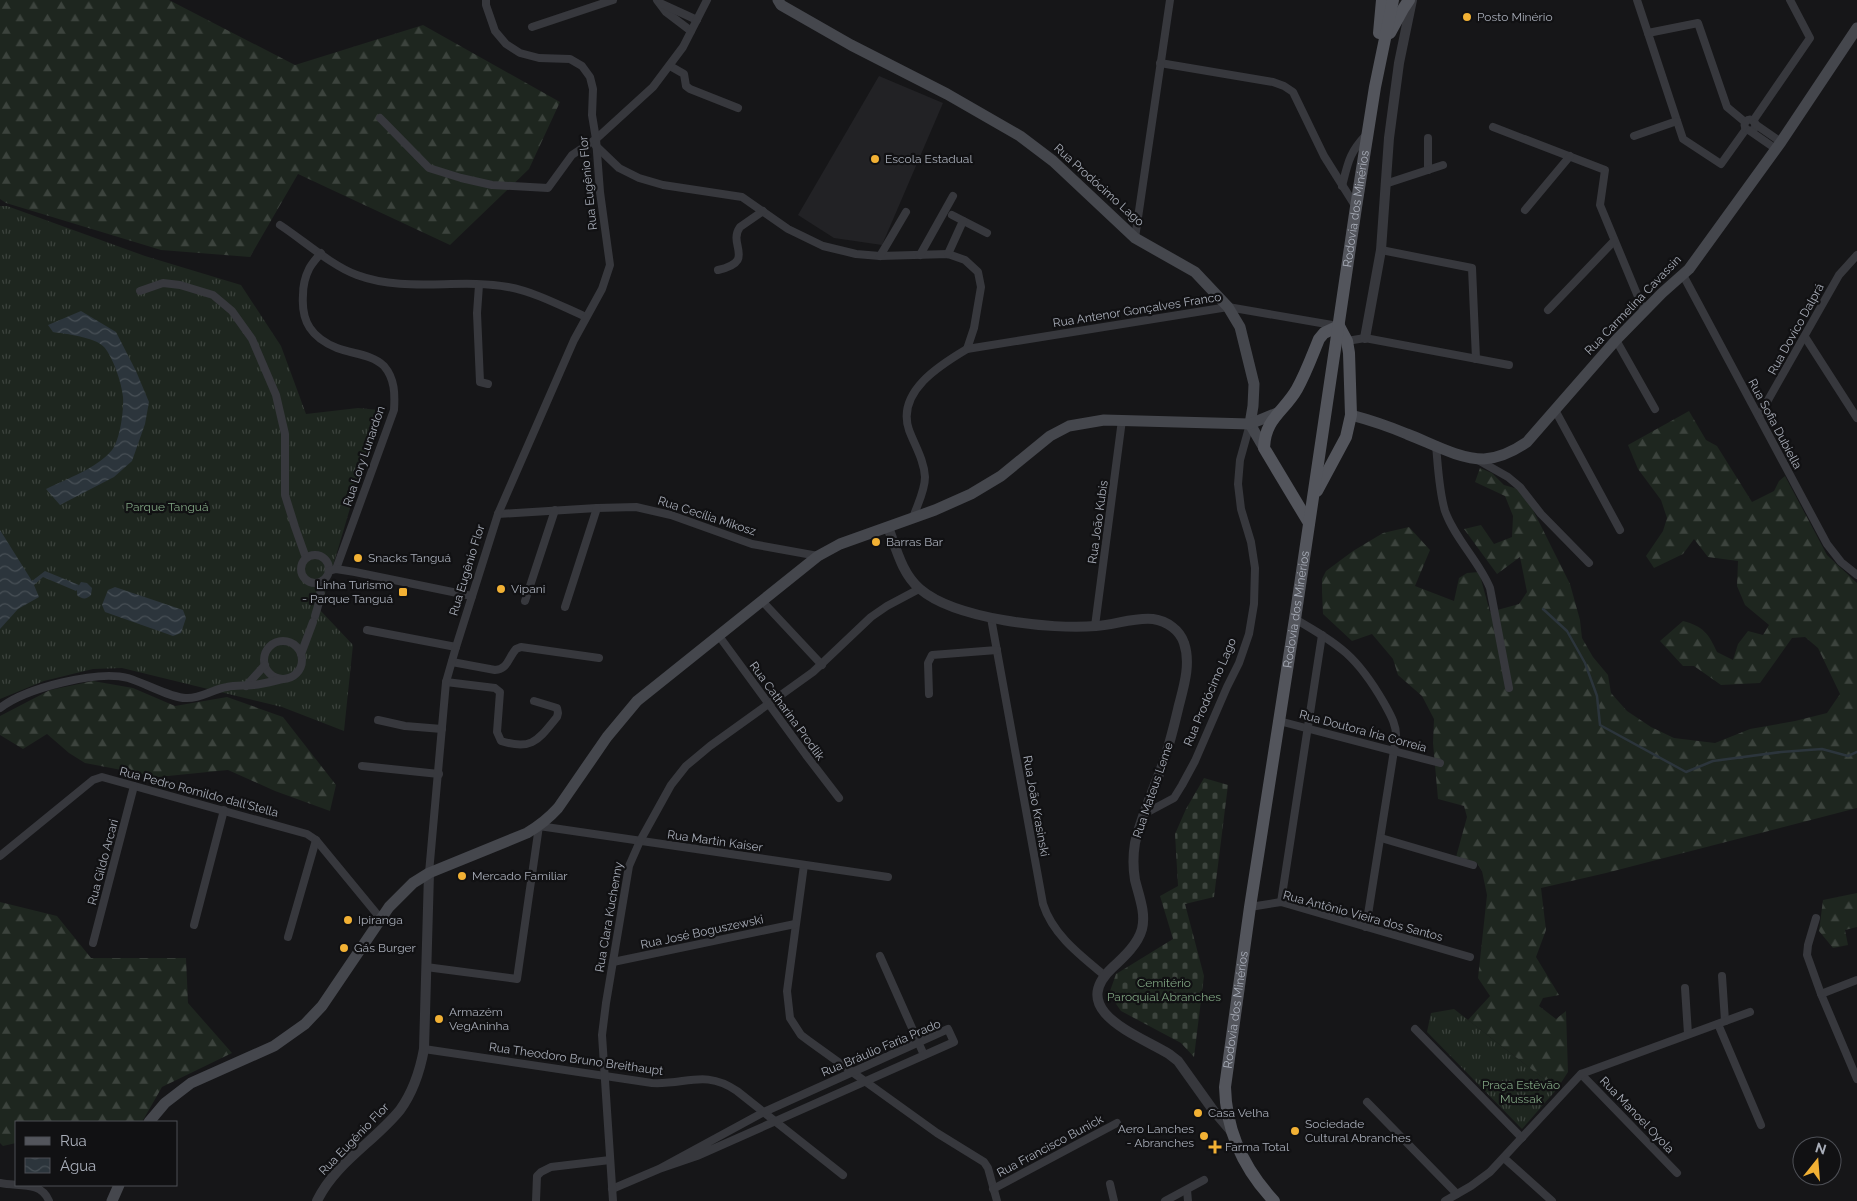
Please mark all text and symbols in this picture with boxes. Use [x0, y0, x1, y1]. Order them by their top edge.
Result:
place label: Posto Minério [1477, 10, 1553, 24]
marker: Posto Minério [1461, 11, 1473, 23]
street label: Rua Eugênio Flor [576, 134, 600, 231]
street label: Rua Prodócimo Lago [1051, 141, 1147, 229]
street label: Rodovia dos Minérios [1340, 149, 1372, 268]
place label: Escola Estadual [885, 152, 973, 166]
marker: Escola Estadual [869, 153, 881, 165]
street label: Rua Carmelina Cavassin [1582, 252, 1684, 358]
street label: Rua Dovico Dalprá [1765, 281, 1827, 377]
street label: Rua Antenor Gonçalves Franco [1052, 290, 1222, 330]
street label: Rua Sofia Dubiella [1745, 376, 1805, 472]
street label: Rua Lory Lunardon [340, 404, 388, 508]
street label: Rua João Kubis [1085, 479, 1111, 565]
street label: Rua Cecília Mikosz [656, 494, 758, 539]
park label: Parque Tanguá [126, 500, 208, 514]
street label: Rua Eugênio Flor [446, 522, 488, 617]
place label: Barras Bar [886, 535, 944, 549]
marker: Barras Bar [870, 536, 882, 548]
street label: Rodovia dos Minérios [1280, 550, 1312, 669]
place label: Snacks Tanguá [368, 551, 451, 565]
marker: Snacks Tanguá [352, 552, 364, 564]
place label: Linha Turismo - Parque Tanguá [302, 578, 393, 606]
place label: Vipani [511, 582, 545, 596]
marker: Vipani [495, 583, 507, 595]
marker: Linha Turismo - Parque Tanguá [397, 586, 409, 598]
street label: Rua Prodócimo Lago [1181, 636, 1239, 748]
street label: Rua Catharina Prodlik [747, 659, 828, 764]
street label: Rua Doutora Íria Correia [1298, 707, 1428, 755]
street label: Rua Mateus Leme [1130, 740, 1176, 840]
street label: Rua João Krasinski [1020, 754, 1052, 858]
street label: Rua Pedro Romildo dall'Stella [118, 764, 280, 820]
street label: Rua Gildo Arcari [85, 818, 121, 906]
street label: Rua Martin Kaiser [666, 827, 764, 855]
street label: Rua Clara Kuchenny [592, 860, 626, 973]
place label: Mercado Familiar [472, 869, 568, 883]
marker: Mercado Familiar [456, 870, 468, 882]
street label: Rua Antônio Vieira dos Santos [1282, 888, 1445, 944]
street label: Rua José Boguszewski [639, 912, 765, 952]
place label: Ipiranga [358, 913, 403, 927]
marker: Ipiranga [342, 914, 354, 926]
place label: Gás Burger [354, 941, 417, 955]
marker: Gás Burger [338, 942, 350, 954]
street label: Rodovia dos Minérios [1221, 950, 1251, 1069]
park label: Cemitério Paroquial Abranches [1107, 976, 1221, 1004]
place label: Armazém VegAninha [449, 1005, 509, 1033]
marker: Armazém VegAninha [433, 1013, 445, 1025]
street label: Rua Bráulio Faria Prado [819, 1016, 943, 1080]
street label: Rua Theodoro Bruno Breithaupt [488, 1040, 664, 1078]
street label: Rua Manoel Oyola [1597, 1074, 1677, 1156]
park label: Praça Estêvão Mussak [1482, 1078, 1560, 1106]
street label: Rua Eugênio Flor [316, 1100, 392, 1178]
place label: Casa Velha [1208, 1106, 1269, 1120]
marker: Casa Velha [1192, 1107, 1204, 1119]
street label: Rua Francisco Bunick [995, 1112, 1106, 1180]
place label: Sociedade Cultural Abranches [1305, 1117, 1411, 1145]
legend [15, 1121, 178, 1186]
place label: Aero Lanches - Abranches [1118, 1122, 1194, 1150]
marker: Sociedade Cultural Abranches [1289, 1125, 1301, 1137]
marker: Aero Lanches - Abranches [1198, 1130, 1210, 1142]
text: Rua [60, 1132, 87, 1150]
north arrow [1792, 1136, 1842, 1186]
text: N [1813, 1139, 1828, 1158]
place label: Farma Total [1225, 1140, 1290, 1154]
marker: Farma Total [1209, 1141, 1221, 1153]
text: Água [60, 1157, 96, 1175]

